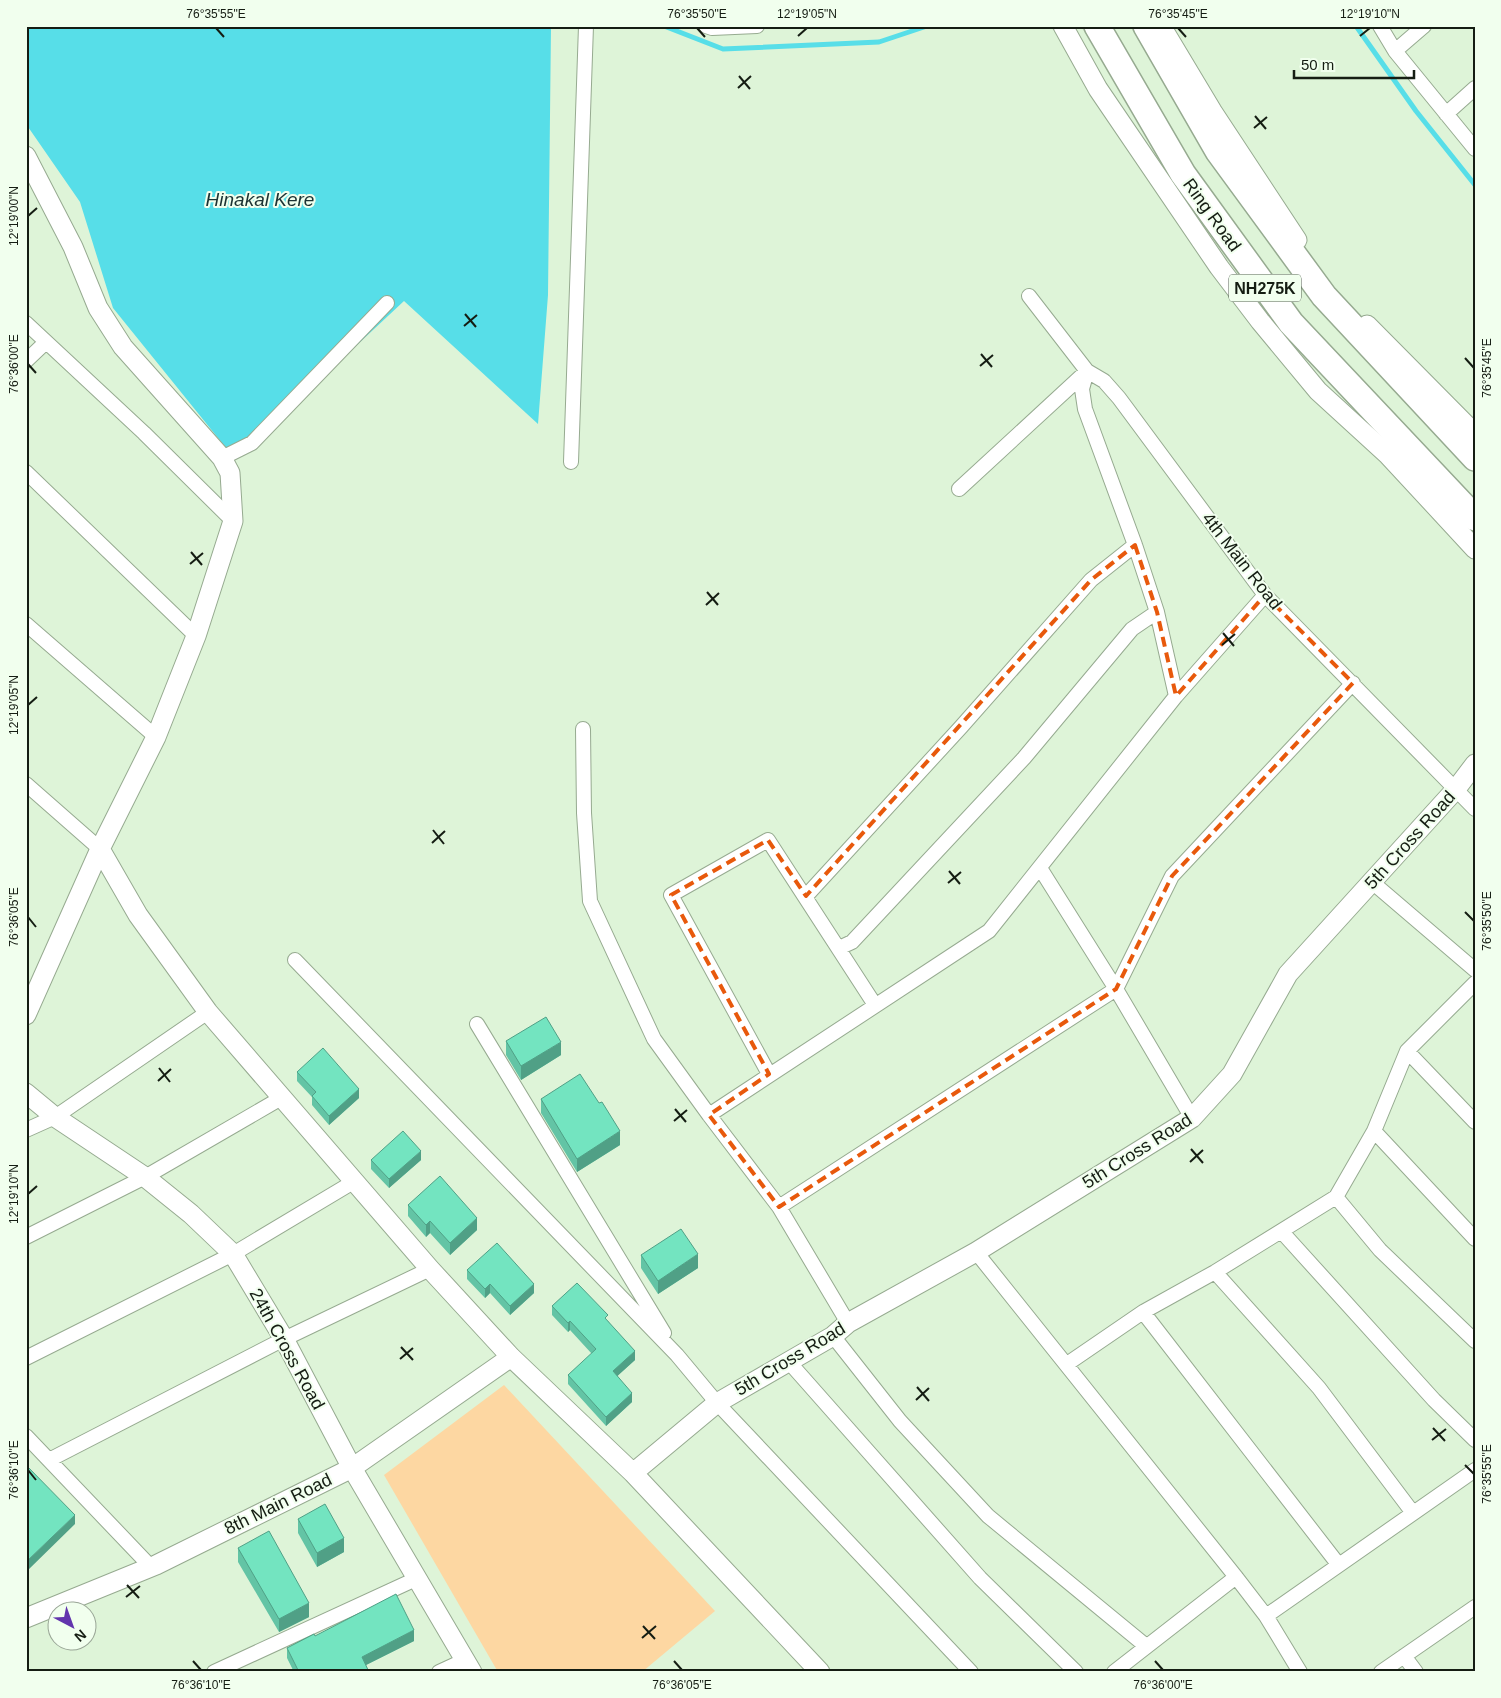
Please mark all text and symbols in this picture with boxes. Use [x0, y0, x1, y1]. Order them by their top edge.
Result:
text: 76°35'55"E [186, 7, 246, 21]
text: 76°35'50"E [667, 7, 727, 21]
text: 12°19'05"N [777, 7, 837, 21]
text: 76°35'45"E [1148, 7, 1208, 21]
text: 12°19'10"N [1340, 7, 1400, 21]
scale bar [1294, 48, 1414, 80]
text: 50 m [1301, 56, 1334, 73]
street label: Ring Road [1179, 175, 1245, 255]
text: 12°19'00"N [7, 186, 21, 246]
water label: Hinakal Kere [206, 189, 314, 210]
road number: NH275K [1229, 274, 1301, 302]
text: 76°36'00"E [7, 334, 21, 394]
text: 76°35'45"E [1480, 338, 1494, 398]
street label: 4th Main Road [1198, 509, 1286, 613]
text: 12°19'05"N [7, 675, 21, 735]
street label: 5th Cross Road [1361, 787, 1459, 893]
text: 76°36'05"E [7, 887, 21, 947]
text: 76°35'50"E [1480, 891, 1494, 951]
street label: 5th Cross Road [1079, 1109, 1195, 1193]
text: 12°19'10"N [7, 1164, 21, 1224]
street label: 24th Cross Road [246, 1285, 328, 1413]
street label: 5th Cross Road [731, 1318, 849, 1400]
text: 76°36'10"E [7, 1440, 21, 1500]
text: 76°35'55"E [1480, 1444, 1494, 1504]
street label: 8th Main Road [221, 1469, 335, 1539]
north arrow [48, 1600, 98, 1650]
text: N [71, 1626, 90, 1645]
text: 76°36'10"E [171, 1678, 231, 1692]
text: 76°36'05"E [652, 1678, 712, 1692]
text: 76°36'00"E [1133, 1678, 1193, 1692]

